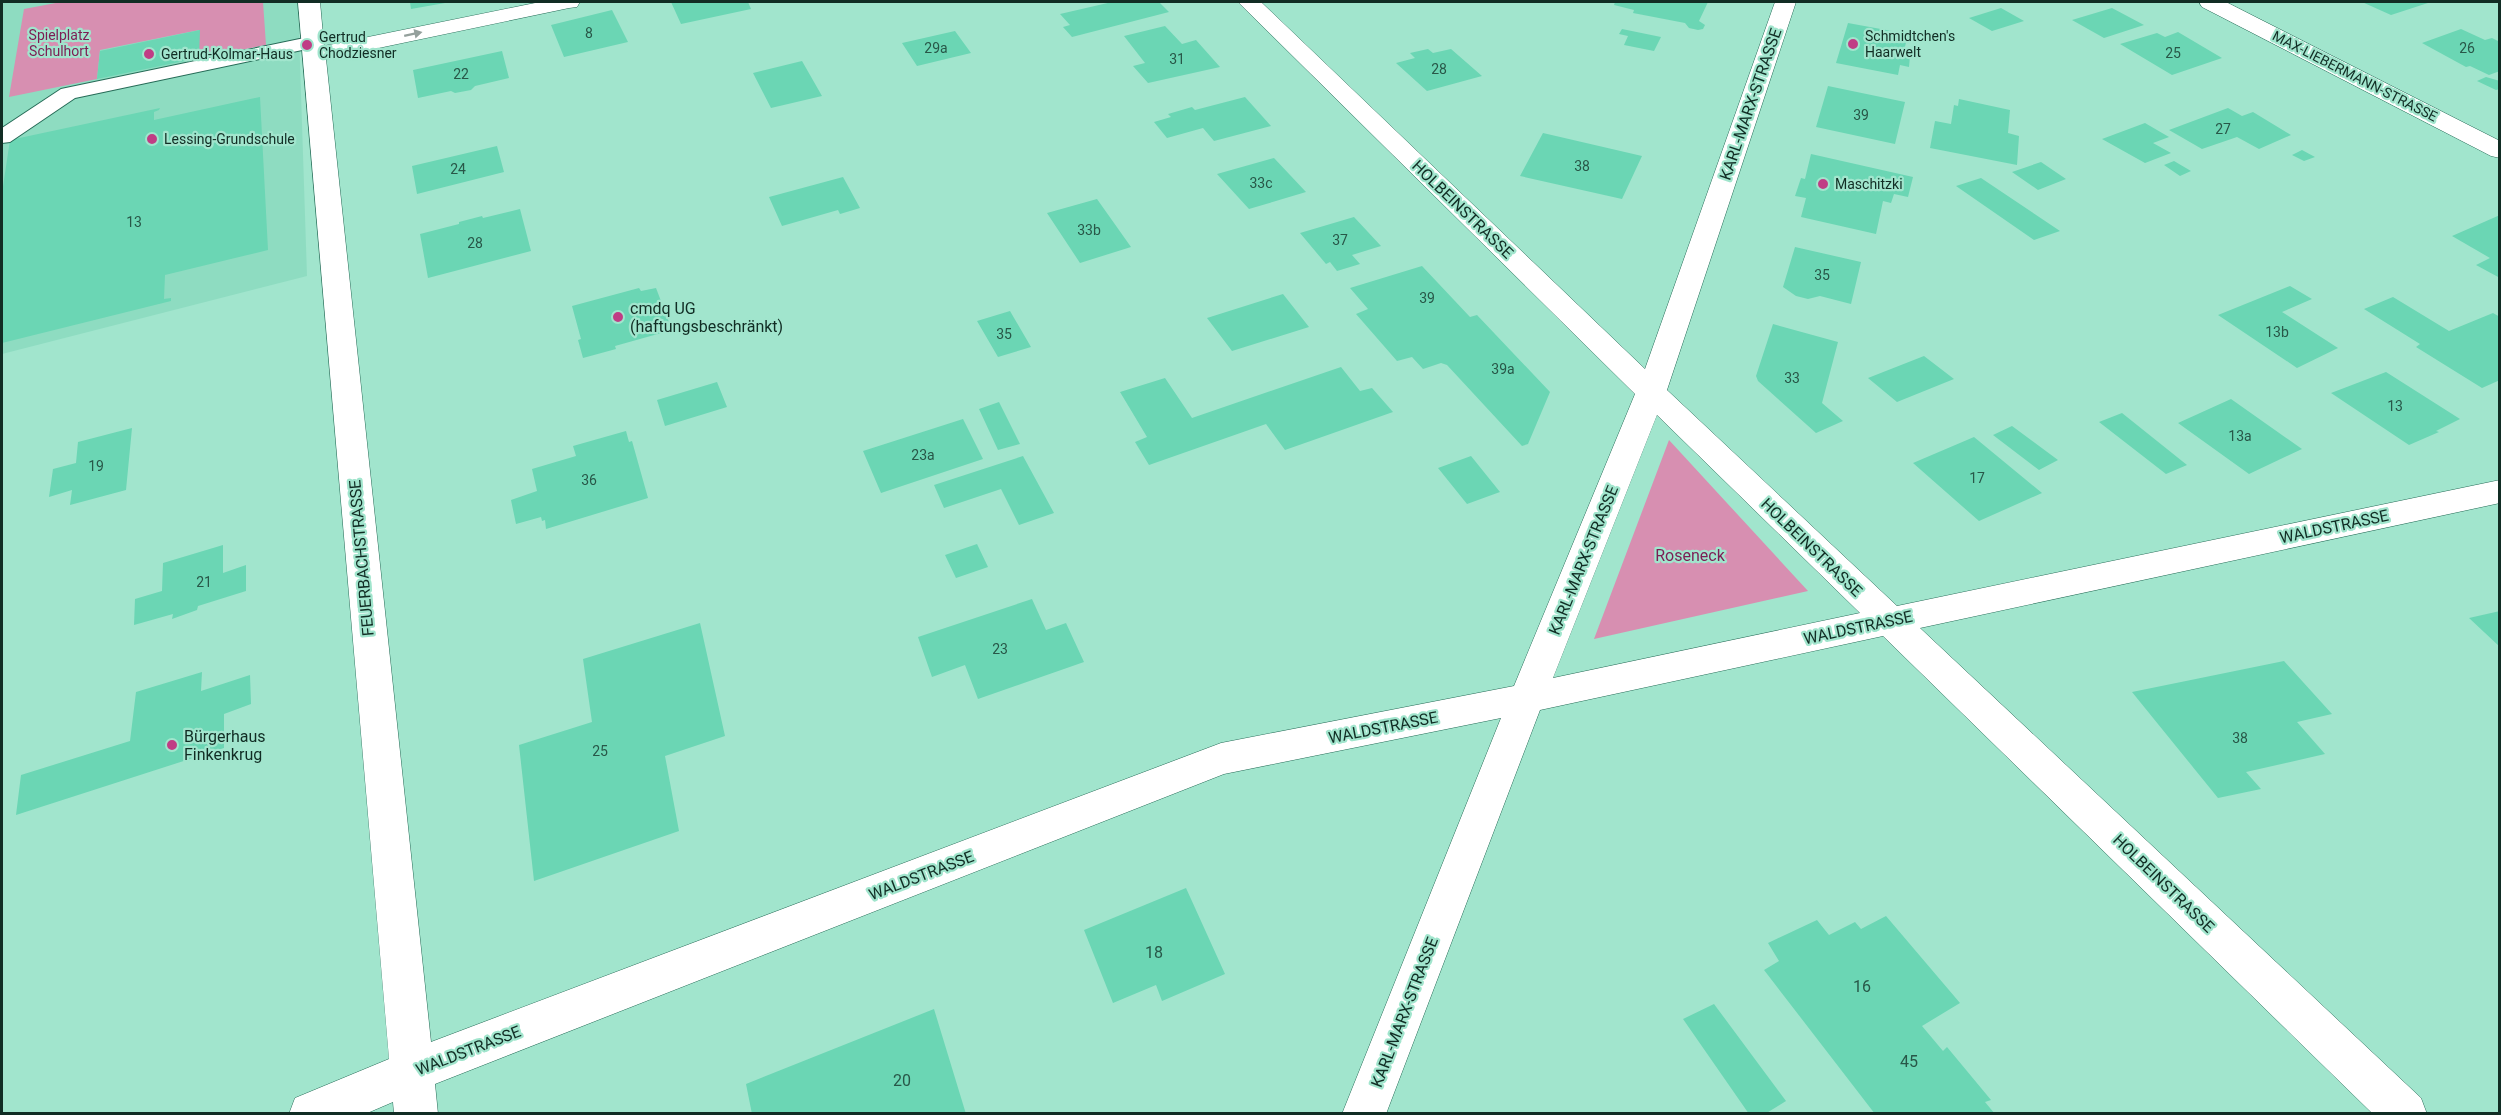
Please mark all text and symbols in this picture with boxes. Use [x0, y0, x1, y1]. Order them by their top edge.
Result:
house number: 8 [585, 25, 593, 41]
street label: KARL-MARX-STRASSE [1716, 26, 1785, 183]
park label: Spielplatz Schulhort [29, 27, 89, 59]
street label: MAX-LIEBERMANN-STRASSE [2270, 27, 2440, 125]
place label: Schmidtchen's Haarwelt [1865, 28, 1955, 60]
place label: Gertrud Chodziesner [319, 29, 397, 61]
one-way arrow [404, 29, 423, 38]
marker: Schmidtchen's Haarwelt [1846, 37, 1860, 51]
marker: Gertrud Chodziesner [300, 38, 314, 52]
house number: 29a [924, 40, 948, 56]
house number: 26 [2459, 40, 2475, 56]
house number: 25 [2165, 45, 2181, 61]
place label: Gertrud-Kolmar-Haus [161, 46, 293, 62]
marker: Gertrud-Kolmar-Haus [142, 47, 156, 61]
house number: 31 [1169, 51, 1185, 67]
house number: 28 [1431, 61, 1447, 77]
house number: 22 [453, 66, 469, 82]
house number: 39 [1853, 107, 1869, 123]
house number: 27 [2215, 121, 2231, 137]
place label: Lessing-Grundschule [164, 131, 295, 147]
marker: Lessing-Grundschule [145, 132, 159, 146]
street label: HOLBEINSTRASSE [1408, 156, 1517, 262]
house number: 38 [1574, 158, 1590, 174]
house number: 24 [450, 161, 466, 177]
house number: 33c [1249, 175, 1273, 191]
place label: Maschitzki [1835, 176, 1903, 192]
marker: Maschitzki [1816, 177, 1830, 191]
house number: 13 [126, 214, 142, 230]
house number: 33b [1077, 222, 1101, 238]
house number: 37 [1332, 232, 1348, 248]
house number: 28 [467, 235, 483, 251]
house number: 35 [1814, 267, 1830, 283]
house number: 39 [1419, 290, 1435, 306]
place label: cmdq UG (haftungsbeschränkt) [630, 299, 783, 336]
marker: cmdq UG (haftungsbeschränkt) [611, 310, 625, 324]
house number: 13b [2265, 324, 2289, 340]
house number: 35 [996, 326, 1012, 342]
house number: 39a [1491, 361, 1515, 377]
house number: 33 [1784, 370, 1800, 386]
house number: 13 [2387, 398, 2403, 414]
house number: 13a [2228, 428, 2252, 444]
house number: 23a [911, 447, 935, 463]
house number: 19 [88, 458, 104, 474]
house number: 17 [1969, 470, 1985, 486]
house number: 36 [581, 472, 597, 488]
street label: FEUERBACHSTRASSE [345, 479, 378, 637]
street label: KARL-MARX-STRASSE [1545, 483, 1622, 638]
street label: HOLBEINSTRASSE [1757, 494, 1866, 600]
street label: WALDSTRASSE [2278, 506, 2390, 547]
park label: Roseneck [1655, 546, 1726, 565]
house number: 21 [196, 574, 212, 590]
street label: WALDSTRASSE [1802, 607, 1914, 648]
house number: 23 [992, 641, 1008, 657]
street label: WALDSTRASSE [1327, 708, 1439, 747]
place label: Bürgerhaus Finkenkrug [184, 727, 266, 764]
house number: 38 [2232, 730, 2248, 746]
marker: Bürgerhaus Finkenkrug [165, 738, 179, 752]
house number: 25 [592, 743, 608, 759]
street label: HOLBEINSTRASSE [2109, 830, 2218, 936]
street label: WALDSTRASSE [866, 847, 976, 904]
street label: KARL-MARX-STRASSE [1367, 934, 1442, 1090]
house number: 18 [1145, 943, 1163, 962]
house number: 16 [1853, 977, 1871, 996]
street label: WALDSTRASSE [413, 1022, 523, 1079]
house number: 45 [1900, 1052, 1918, 1071]
house number: 20 [893, 1071, 911, 1090]

